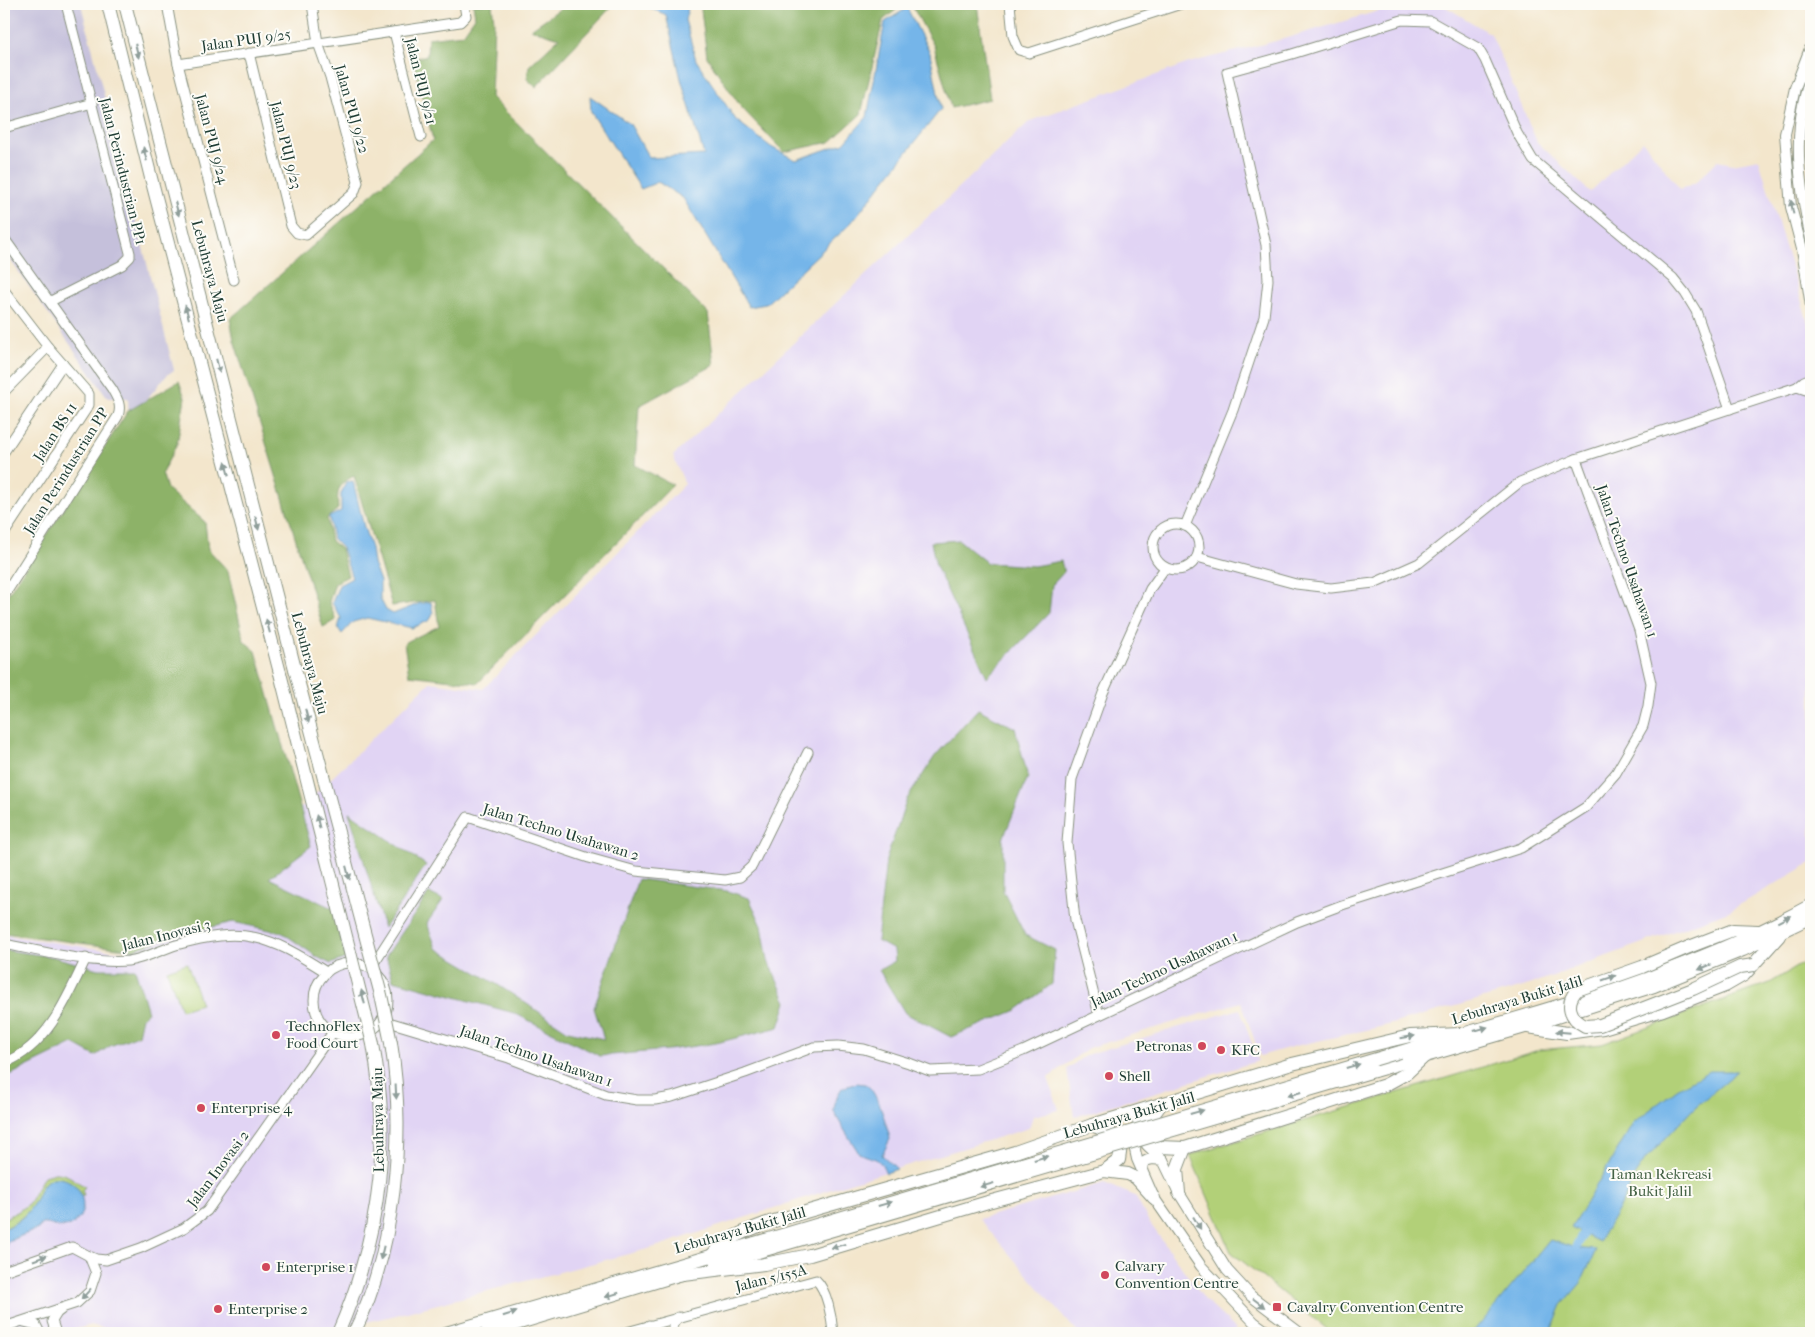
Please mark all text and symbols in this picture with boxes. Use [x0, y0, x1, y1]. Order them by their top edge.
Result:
street label: Jalan PUJ 9/25 [199, 25, 292, 55]
street label: Jalan PUJ 9/21 [401, 35, 441, 126]
one-way arrow [133, 44, 141, 59]
street label: Jalan PUJ 9/22 [330, 62, 373, 156]
street label: Jalan PUJ 9/24 [191, 91, 233, 187]
street label: Jalan Perindustrian PP1 [96, 94, 150, 247]
street label: Jalan PUJ 9/23 [266, 98, 306, 191]
one-way arrow [141, 147, 149, 162]
one-way arrow [1787, 199, 1795, 215]
one-way arrow [173, 201, 181, 216]
street label: Lebuhraya Maju [188, 218, 232, 325]
one-way arrow [182, 304, 190, 319]
one-way arrow [214, 358, 222, 373]
street label: Jalan BS 11 [29, 399, 81, 466]
street label: Jalan Perindustrian PP [19, 404, 112, 539]
one-way arrow [223, 461, 231, 477]
street label: Jalan Techno Usahawan 1 [1592, 481, 1662, 640]
one-way arrow [253, 516, 261, 531]
street label: Lebuhraya Maju [288, 610, 332, 717]
one-way arrow [263, 619, 271, 634]
one-way arrow [304, 708, 312, 723]
street label: Jalan Techno Usahawan 2 [480, 799, 642, 864]
one-way arrow [314, 815, 322, 830]
one-way arrow [344, 866, 352, 881]
street label: Jalan Inovasi 3 [119, 915, 212, 955]
one-way arrow [1777, 915, 1792, 923]
street label: Jalan Techno Usahawan 1 [1087, 927, 1240, 1011]
one-way arrow [1698, 963, 1712, 971]
street label: Lebuhraya Bukit Jalil [1449, 971, 1585, 1029]
one-way arrow [1601, 974, 1616, 981]
one-way arrow [358, 989, 366, 1004]
place label: TechnoFlex Food Court [286, 1017, 361, 1052]
street label: Jalan Techno Usahawan 1 [456, 1021, 615, 1091]
one-way arrow [1473, 1024, 1488, 1032]
one-way arrow [1554, 1028, 1570, 1036]
marker: TechnoFlex Food Court [270, 1029, 282, 1041]
one-way arrow [1400, 1033, 1416, 1041]
place label: Petronas [1136, 1037, 1192, 1055]
marker: Petronas [1196, 1040, 1208, 1052]
place label: KFC [1231, 1041, 1260, 1059]
marker: KFC [1215, 1044, 1227, 1056]
one-way arrow [1346, 1062, 1361, 1070]
street label: Lebuhraya Maju [368, 1067, 388, 1173]
place label: Shell [1119, 1067, 1151, 1085]
marker: Shell [1103, 1070, 1115, 1082]
one-way arrow [393, 1084, 401, 1100]
street label: Lebuhraya Bukit Jalil [1061, 1088, 1197, 1142]
one-way arrow [1286, 1091, 1301, 1099]
place label: Enterprise 4 [211, 1099, 293, 1117]
marker: Enterprise 4 [195, 1102, 207, 1114]
one-way arrow [1190, 1108, 1205, 1116]
street label: Jalan Inovasi 2 [182, 1127, 253, 1212]
one-way arrow [1034, 1154, 1049, 1162]
park label: Taman Rekreasi Bukit Jalil [1608, 1165, 1712, 1200]
one-way arrow [979, 1181, 994, 1189]
one-way arrow [878, 1200, 893, 1208]
street label: Lebuhraya Bukit Jalil [672, 1203, 808, 1257]
one-way arrow [1193, 1217, 1202, 1230]
one-way arrow [831, 1243, 846, 1251]
one-way arrow [378, 1245, 386, 1260]
one-way arrow [33, 1254, 48, 1261]
place label: Calvary Convention Centre [1115, 1257, 1239, 1292]
place label: Enterprise 1 [276, 1258, 354, 1276]
street label: Jalan 5/155A [732, 1260, 809, 1296]
marker: Enterprise 1 [260, 1261, 272, 1273]
marker: Calvary Convention Centre [1099, 1269, 1111, 1281]
one-way arrow [80, 1288, 92, 1300]
one-way arrow [604, 1291, 619, 1299]
one-way arrow [1253, 1297, 1266, 1308]
place label: Cavalry Convention Centre [1287, 1298, 1464, 1316]
place label: Enterprise 2 [228, 1300, 308, 1318]
marker: Cavalry Convention Centre [1271, 1301, 1283, 1313]
marker: Enterprise 2 [212, 1303, 224, 1315]
one-way arrow [503, 1310, 518, 1318]

